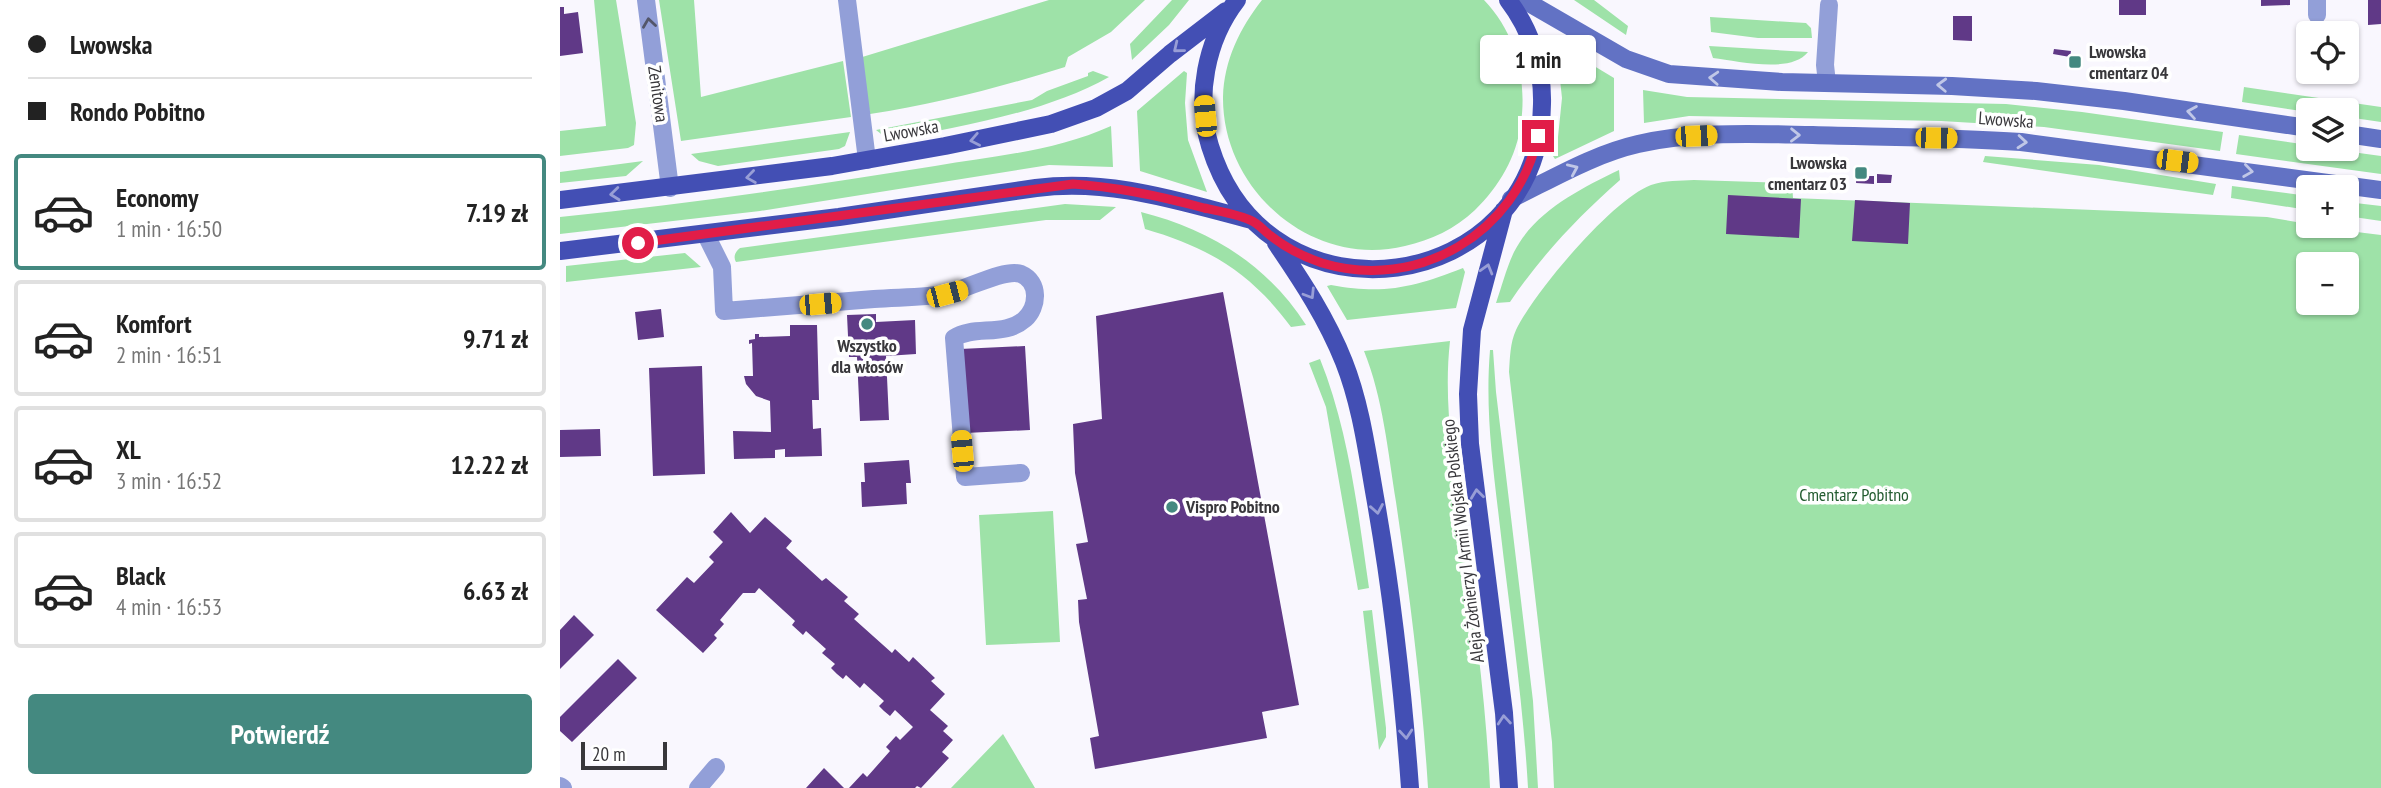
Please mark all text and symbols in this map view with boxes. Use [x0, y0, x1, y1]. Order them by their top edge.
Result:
one-way arrow [641, 17, 656, 29]
map controls [2296, 21, 2359, 315]
button: locate [2296, 21, 2359, 84]
text: Lwowska [70, 28, 153, 61]
callout: 1 min [1480, 34, 1596, 83]
one-way arrow [1173, 40, 1185, 53]
place label: Lwowska cmentarz 04 [2089, 40, 2169, 84]
text: 1 min [1515, 45, 1561, 74]
marker: Lwowska cmentarz 04 [2067, 54, 2083, 70]
street label: Zenitowa [643, 64, 674, 124]
one-way arrow [1709, 71, 1720, 86]
one-way arrow [1936, 78, 1947, 93]
car [1193, 94, 1218, 138]
text: Rondo Pobitno [70, 95, 205, 128]
button: layers [2296, 98, 2359, 161]
one-way arrow [2186, 104, 2198, 119]
street label: Lwowska [1978, 106, 2034, 133]
street label: Lwowska [882, 114, 940, 147]
route end [1522, 120, 1554, 152]
car [1675, 125, 1718, 147]
one-way arrow [1790, 127, 1801, 143]
car [1915, 127, 1958, 149]
one-way arrow [969, 132, 981, 147]
one-way arrow [2017, 134, 2028, 149]
car [2155, 148, 2200, 174]
place label: Lwowska cmentarz 03 [1768, 151, 1847, 195]
one-way arrow [1565, 163, 1578, 177]
one-way arrow [2242, 163, 2254, 178]
marker: Lwowska cmentarz 03 [1853, 165, 1869, 181]
one-way arrow [745, 169, 756, 184]
button: + [2296, 175, 2359, 238]
icon: car [32, 181, 95, 244]
text: Economy [116, 181, 198, 214]
one-way arrow [609, 186, 621, 201]
text: 7.19 zł [466, 196, 528, 229]
text: 1 min · 16:50 [116, 214, 222, 243]
route start [622, 227, 654, 259]
button: − [2296, 252, 2359, 315]
one-way arrow [1479, 263, 1494, 275]
car [924, 278, 971, 310]
one-way arrow [1301, 286, 1314, 299]
car [799, 292, 842, 316]
icon: car [32, 307, 95, 370]
text: Komfort [116, 307, 192, 340]
marker: Wszystko dla włosów [859, 316, 875, 332]
text: 9.71 zł [463, 322, 528, 355]
place label: Wszystko dla włosów [831, 334, 903, 378]
text: 2 min · 16:51 [116, 340, 222, 369]
street label: Aleja Żołnierzy I Armii Wojska Polskiego [1436, 418, 1489, 664]
car [950, 429, 975, 473]
icon: car [32, 433, 95, 496]
text: XL [116, 433, 141, 466]
text: 12.22 zł [451, 448, 528, 481]
text: 3 min · 16:52 [116, 466, 222, 495]
park label: Cmentarz Pobitno [1799, 483, 1909, 506]
one-way arrow [1469, 488, 1484, 500]
place label: Vispro Pobitno [1185, 495, 1280, 518]
marker: Vispro Pobitno [1164, 499, 1180, 515]
one-way arrow [1369, 503, 1384, 515]
icon: car [32, 559, 95, 622]
text: Black [116, 559, 166, 592]
text: 6.63 zł [463, 574, 528, 607]
text: 4 min · 16:53 [116, 592, 222, 621]
button: Potwierdź [28, 694, 532, 774]
one-way arrow [1497, 714, 1512, 725]
one-way arrow [1398, 729, 1413, 740]
scale bar [581, 739, 667, 771]
text: 20 m [592, 742, 626, 766]

